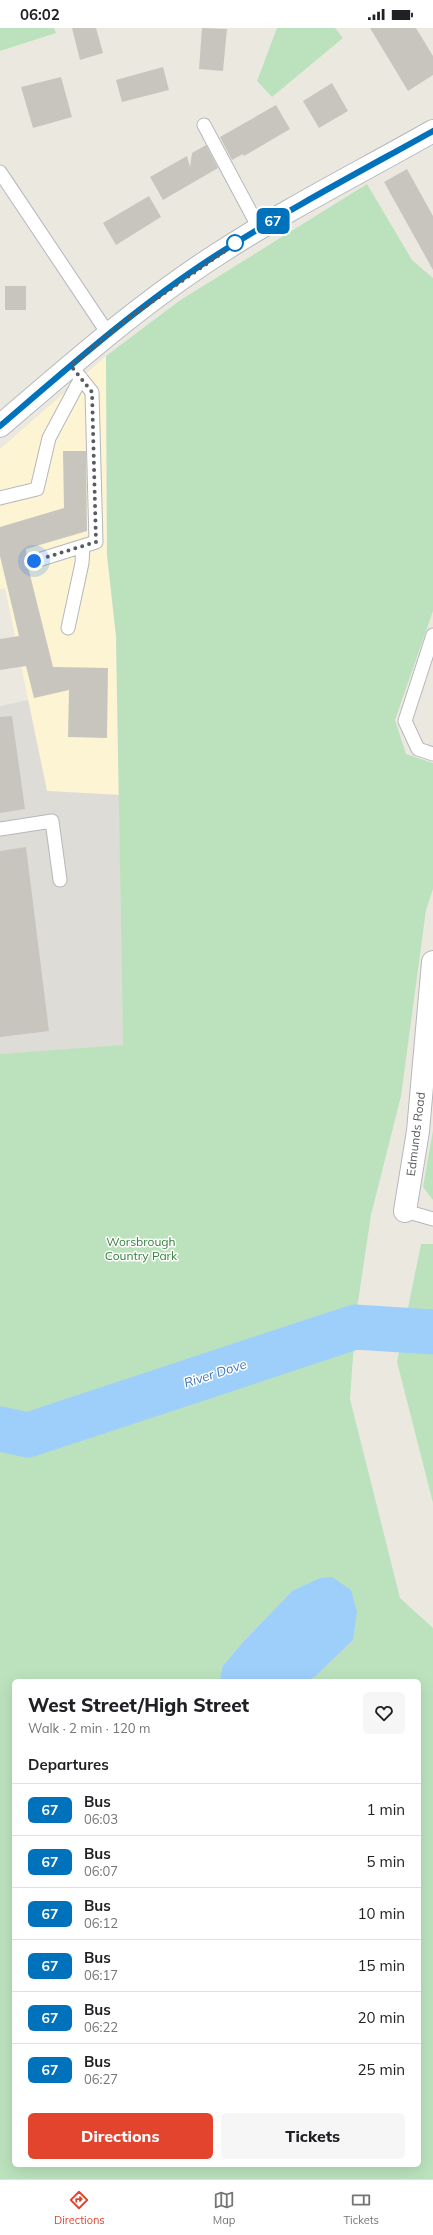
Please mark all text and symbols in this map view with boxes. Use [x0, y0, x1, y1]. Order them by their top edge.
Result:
text: 06:02 [20, 5, 60, 24]
line badge: 67 [255, 208, 291, 234]
text: 67 [265, 212, 281, 230]
unlabelled marker [226, 234, 244, 252]
your location [24, 551, 44, 571]
street label: Edmunds Road [403, 1091, 428, 1177]
park label: Worsbrough Country Park [105, 1234, 178, 1263]
water label: River Dove [182, 1355, 248, 1391]
button: heart [363, 1692, 405, 1734]
text: West Street/High Street [28, 1693, 249, 1717]
text: Walk · 2 min · 120 m [28, 1720, 150, 1736]
text: Departures [28, 1755, 109, 1774]
text: Bus [84, 1792, 111, 1811]
text: 1 min [367, 1800, 405, 1819]
text: 67 [42, 1801, 58, 1819]
text: 06:03 [84, 1811, 118, 1827]
text: Bus [84, 1844, 111, 1863]
text: 5 min [367, 1852, 405, 1871]
text: 67 [42, 1853, 58, 1871]
text: 06:07 [84, 1863, 118, 1879]
text: Bus [84, 1896, 111, 1915]
text: 10 min [358, 1904, 405, 1923]
text: 67 [42, 1905, 58, 1923]
text: 06:12 [84, 1915, 118, 1931]
text: Bus [84, 1948, 111, 1967]
text: 15 min [358, 1956, 405, 1975]
text: 67 [42, 1957, 58, 1975]
text: 06:17 [84, 1967, 118, 1983]
text: Bus [84, 2000, 111, 2019]
text: 20 min [358, 2008, 405, 2027]
text: 67 [42, 2009, 58, 2027]
text: 06:22 [84, 2019, 118, 2035]
text: Bus [84, 2052, 111, 2071]
text: 25 min [358, 2060, 405, 2079]
text: 67 [42, 2061, 58, 2079]
text: 06:27 [84, 2071, 118, 2087]
button: Directions [28, 2113, 213, 2159]
button: Tickets [221, 2113, 405, 2159]
tab: Directions [54, 2189, 105, 2227]
tab: Map [213, 2189, 235, 2227]
tab: Tickets [343, 2189, 379, 2227]

